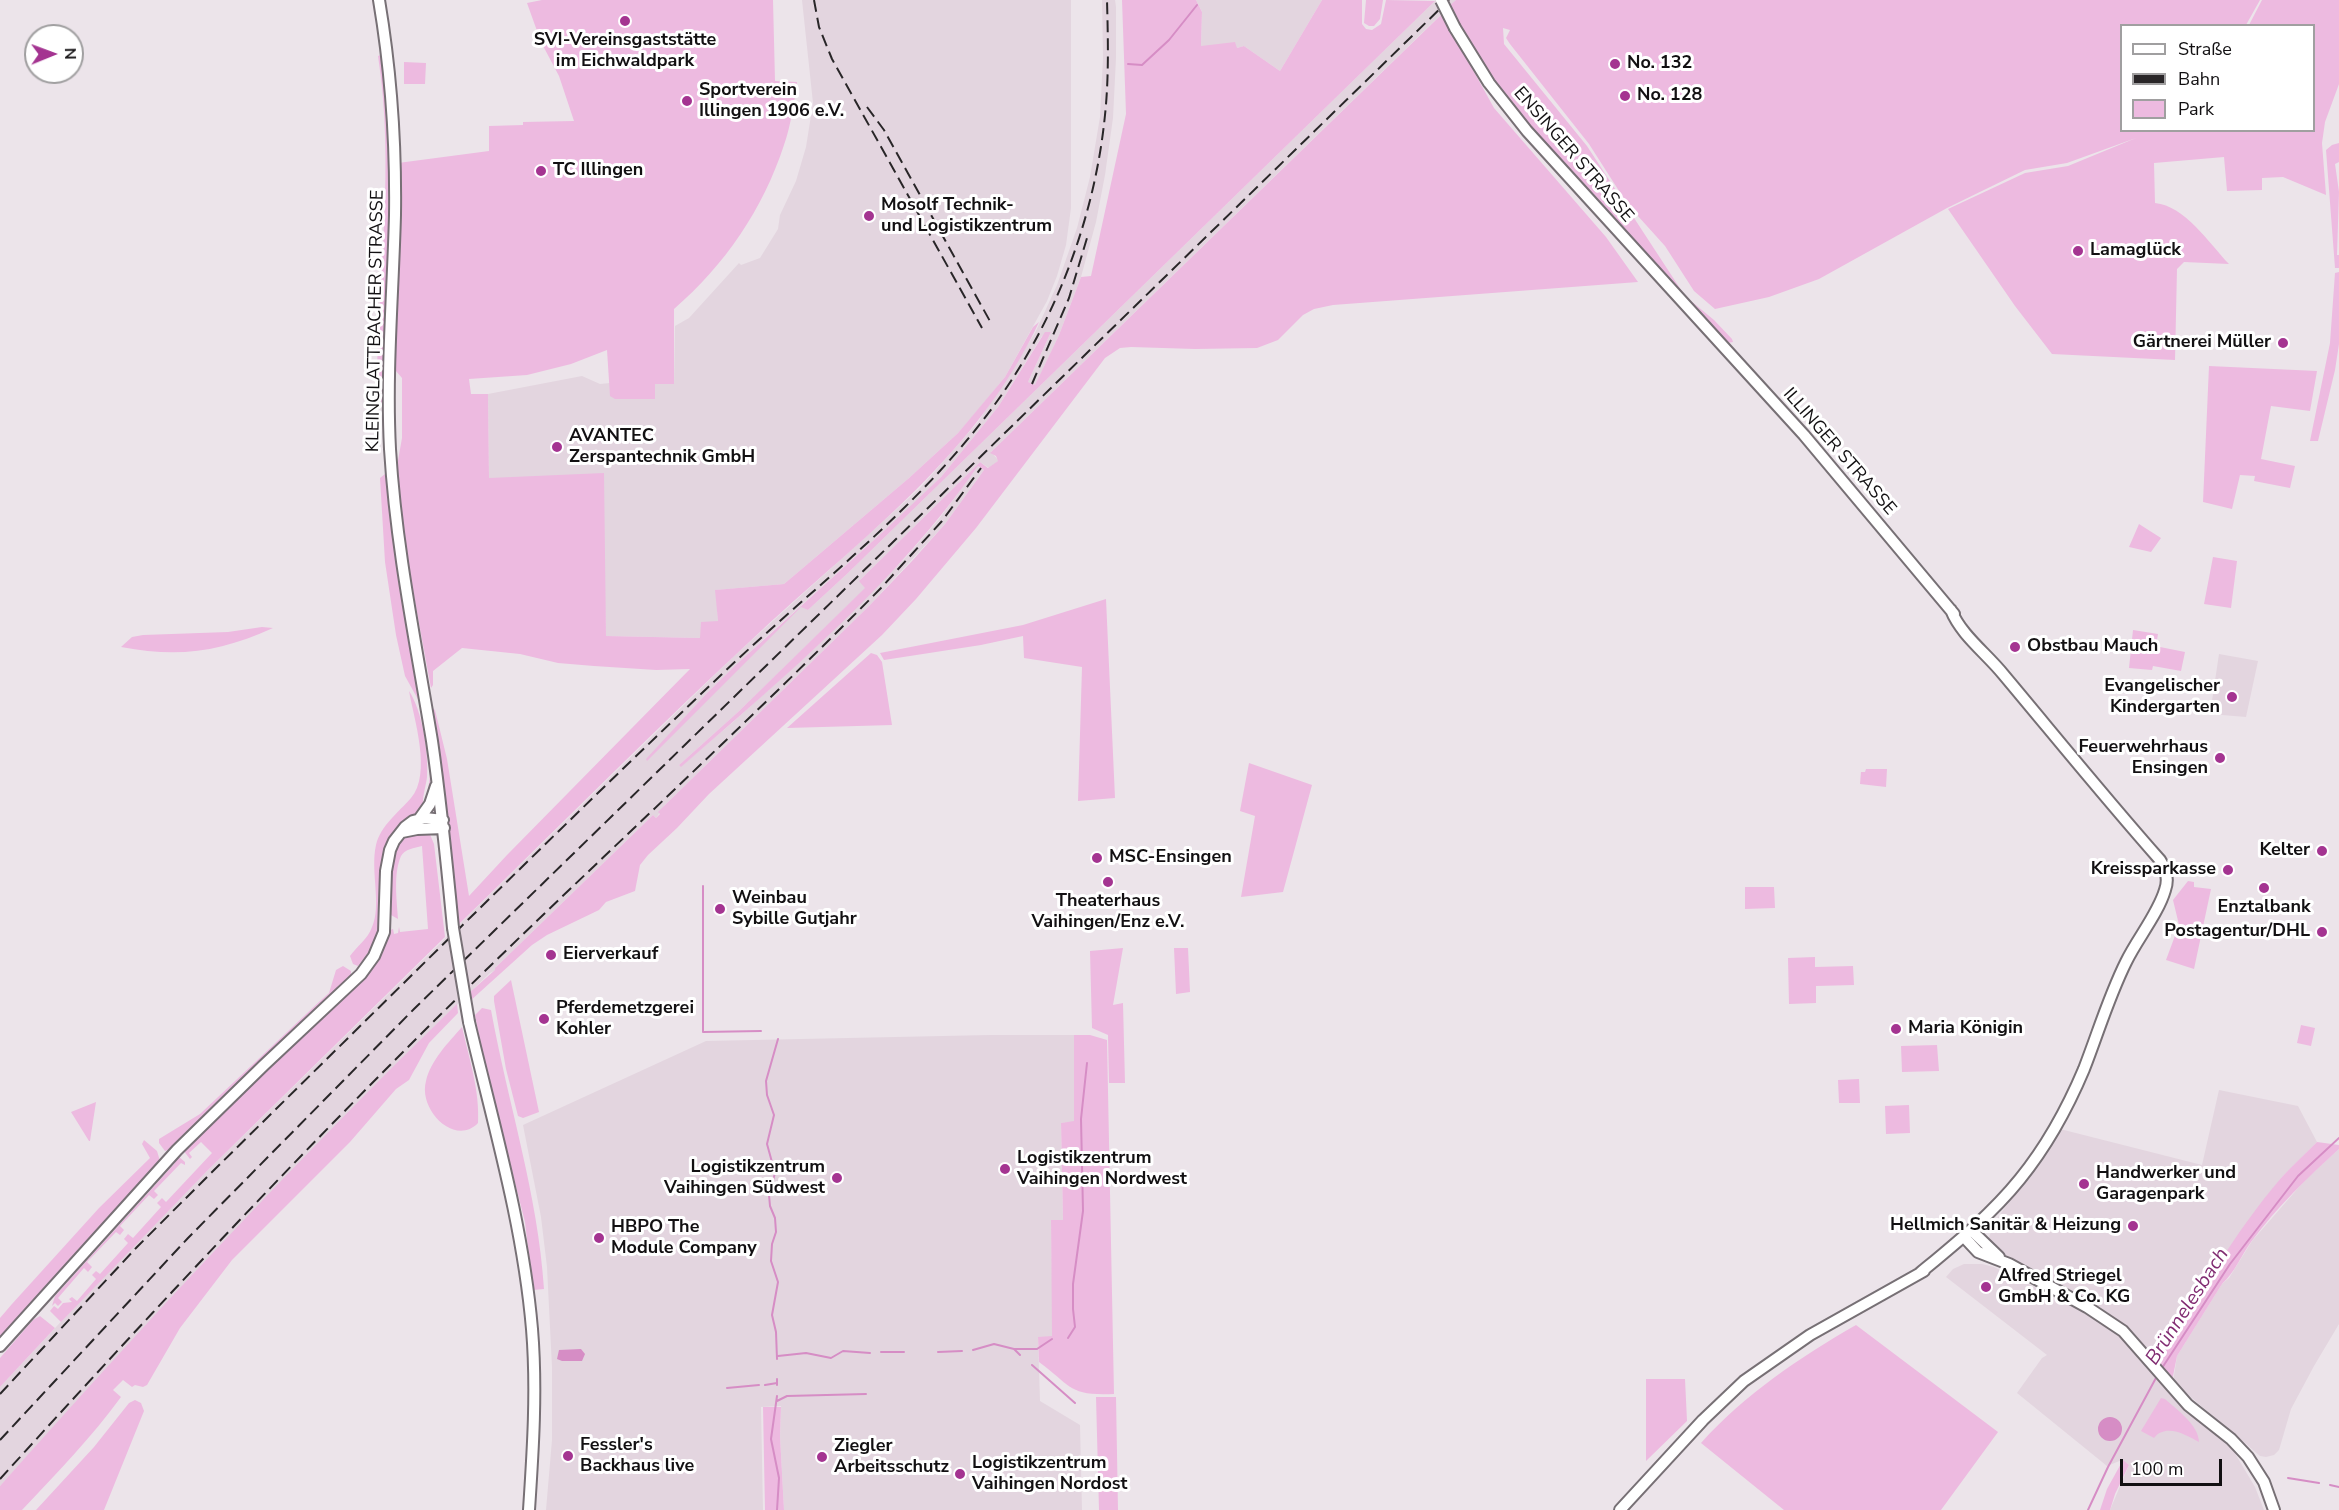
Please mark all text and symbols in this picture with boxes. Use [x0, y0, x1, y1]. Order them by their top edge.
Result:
marker: SVI-Vereinsgaststätte im Eichwaldpark [618, 14, 632, 28]
north arrow [24, 24, 84, 84]
legend [2120, 24, 2315, 132]
place label: SVI-Vereinsgaststätte im Eichwaldpark [534, 30, 716, 72]
text: Straße [2178, 37, 2232, 61]
text: N [59, 48, 81, 60]
place label: No. 132 [1627, 53, 1692, 75]
marker: No. 132 [1608, 57, 1622, 71]
text: Bahn [2178, 67, 2220, 91]
place label: Sportverein Illingen 1906 e.V. [699, 80, 844, 122]
street label: ENSINGER STRASSE [1508, 83, 1638, 227]
place label: No. 128 [1637, 85, 1702, 107]
marker: No. 128 [1618, 89, 1632, 103]
marker: Sportverein Illingen 1906 e.V. [680, 94, 694, 108]
text: Park [2178, 97, 2214, 121]
place label: TC Illingen [553, 160, 643, 182]
marker: TC Illingen [534, 164, 548, 178]
street label: KLEINGLATTBACHER STRASSE [363, 190, 389, 452]
place label: Mosolf Technik- und Logistikzentrum [881, 195, 1052, 238]
marker: Mosolf Technik- und Logistikzentrum [862, 209, 876, 223]
place label: Lamaglück [2090, 240, 2181, 262]
marker: Lamaglück [2071, 244, 2085, 258]
place label: Gärtnerei Müller [2133, 332, 2271, 354]
marker: Gärtnerei Müller [2276, 336, 2290, 350]
street label: ILLINGER STRASSE [1778, 384, 1900, 520]
place label: AVANTEC Zerspantechnik GmbH [569, 426, 755, 468]
marker: AVANTEC Zerspantechnik GmbH [550, 440, 564, 454]
place label: Obstbau Mauch [2027, 636, 2158, 658]
marker: Obstbau Mauch [2008, 640, 2022, 654]
place label: Evangelischer Kindergarten [2104, 676, 2220, 718]
marker: Evangelischer Kindergarten [2225, 690, 2239, 704]
place label: Feuerwehrhaus Ensingen [2079, 737, 2208, 780]
marker: Feuerwehrhaus Ensingen [2213, 751, 2227, 765]
place label: Kelter [2259, 840, 2310, 862]
marker: Kelter [2315, 844, 2329, 858]
place label: MSC-Ensingen [1109, 847, 1232, 869]
marker: MSC-Ensingen [1090, 851, 1104, 865]
place label: Kreissparkasse [2091, 859, 2216, 881]
marker: Kreissparkasse [2221, 863, 2235, 877]
marker: Theaterhaus Vaihingen/Enz e.V. [1101, 875, 1115, 889]
marker: Enztalbank [2257, 881, 2271, 895]
place label: Weinbau Sybille Gutjahr [732, 888, 857, 930]
place label: Theaterhaus Vaihingen/Enz e.V. [1032, 891, 1184, 934]
place label: Enztalbank [2217, 897, 2311, 919]
marker: Weinbau Sybille Gutjahr [713, 902, 727, 916]
place label: Postagentur/DHL [2164, 921, 2310, 943]
marker: Postagentur/DHL [2315, 925, 2329, 939]
place label: Eierverkauf [563, 944, 658, 966]
marker: Eierverkauf [544, 948, 558, 962]
place label: Pferdemetzgerei Kohler [556, 998, 694, 1040]
marker: Pferdemetzgerei Kohler [537, 1012, 551, 1026]
place label: Maria Königin [1908, 1018, 2023, 1040]
marker: Maria Königin [1889, 1022, 1903, 1036]
place label: Logistikzentrum Vaihingen Nordwest [1017, 1148, 1187, 1190]
place label: Logistikzentrum Vaihingen Südwest [664, 1157, 825, 1200]
marker: Logistikzentrum Vaihingen Nordwest [998, 1162, 1012, 1176]
place label: Handwerker und Garagenpark [2096, 1163, 2236, 1206]
marker: Logistikzentrum Vaihingen Südwest [830, 1171, 844, 1185]
marker: Handwerker und Garagenpark [2077, 1177, 2091, 1191]
place label: Hellmich Sanitär & Heizung [1890, 1215, 2121, 1237]
place label: HBPO The Module Company [611, 1217, 757, 1260]
marker: Hellmich Sanitär & Heizung [2126, 1219, 2140, 1233]
marker: HBPO The Module Company [592, 1231, 606, 1245]
water label: Brünnelesbach [2141, 1244, 2235, 1370]
place label: Alfred Striegel GmbH & Co. KG [1998, 1266, 2130, 1308]
marker: Alfred Striegel GmbH & Co. KG [1979, 1280, 1993, 1294]
place label: Fessler's Backhaus live [580, 1435, 694, 1478]
place label: Ziegler Arbeitsschutz [834, 1436, 949, 1478]
scale bar [2123, 1447, 2225, 1485]
marker: Fessler's Backhaus live [561, 1449, 575, 1463]
marker: Ziegler Arbeitsschutz [815, 1450, 829, 1464]
place label: Logistikzentrum Vaihingen Nordost [972, 1453, 1127, 1496]
text: 100 m [2131, 1457, 2183, 1481]
marker: Logistikzentrum Vaihingen Nordost [953, 1467, 967, 1481]

